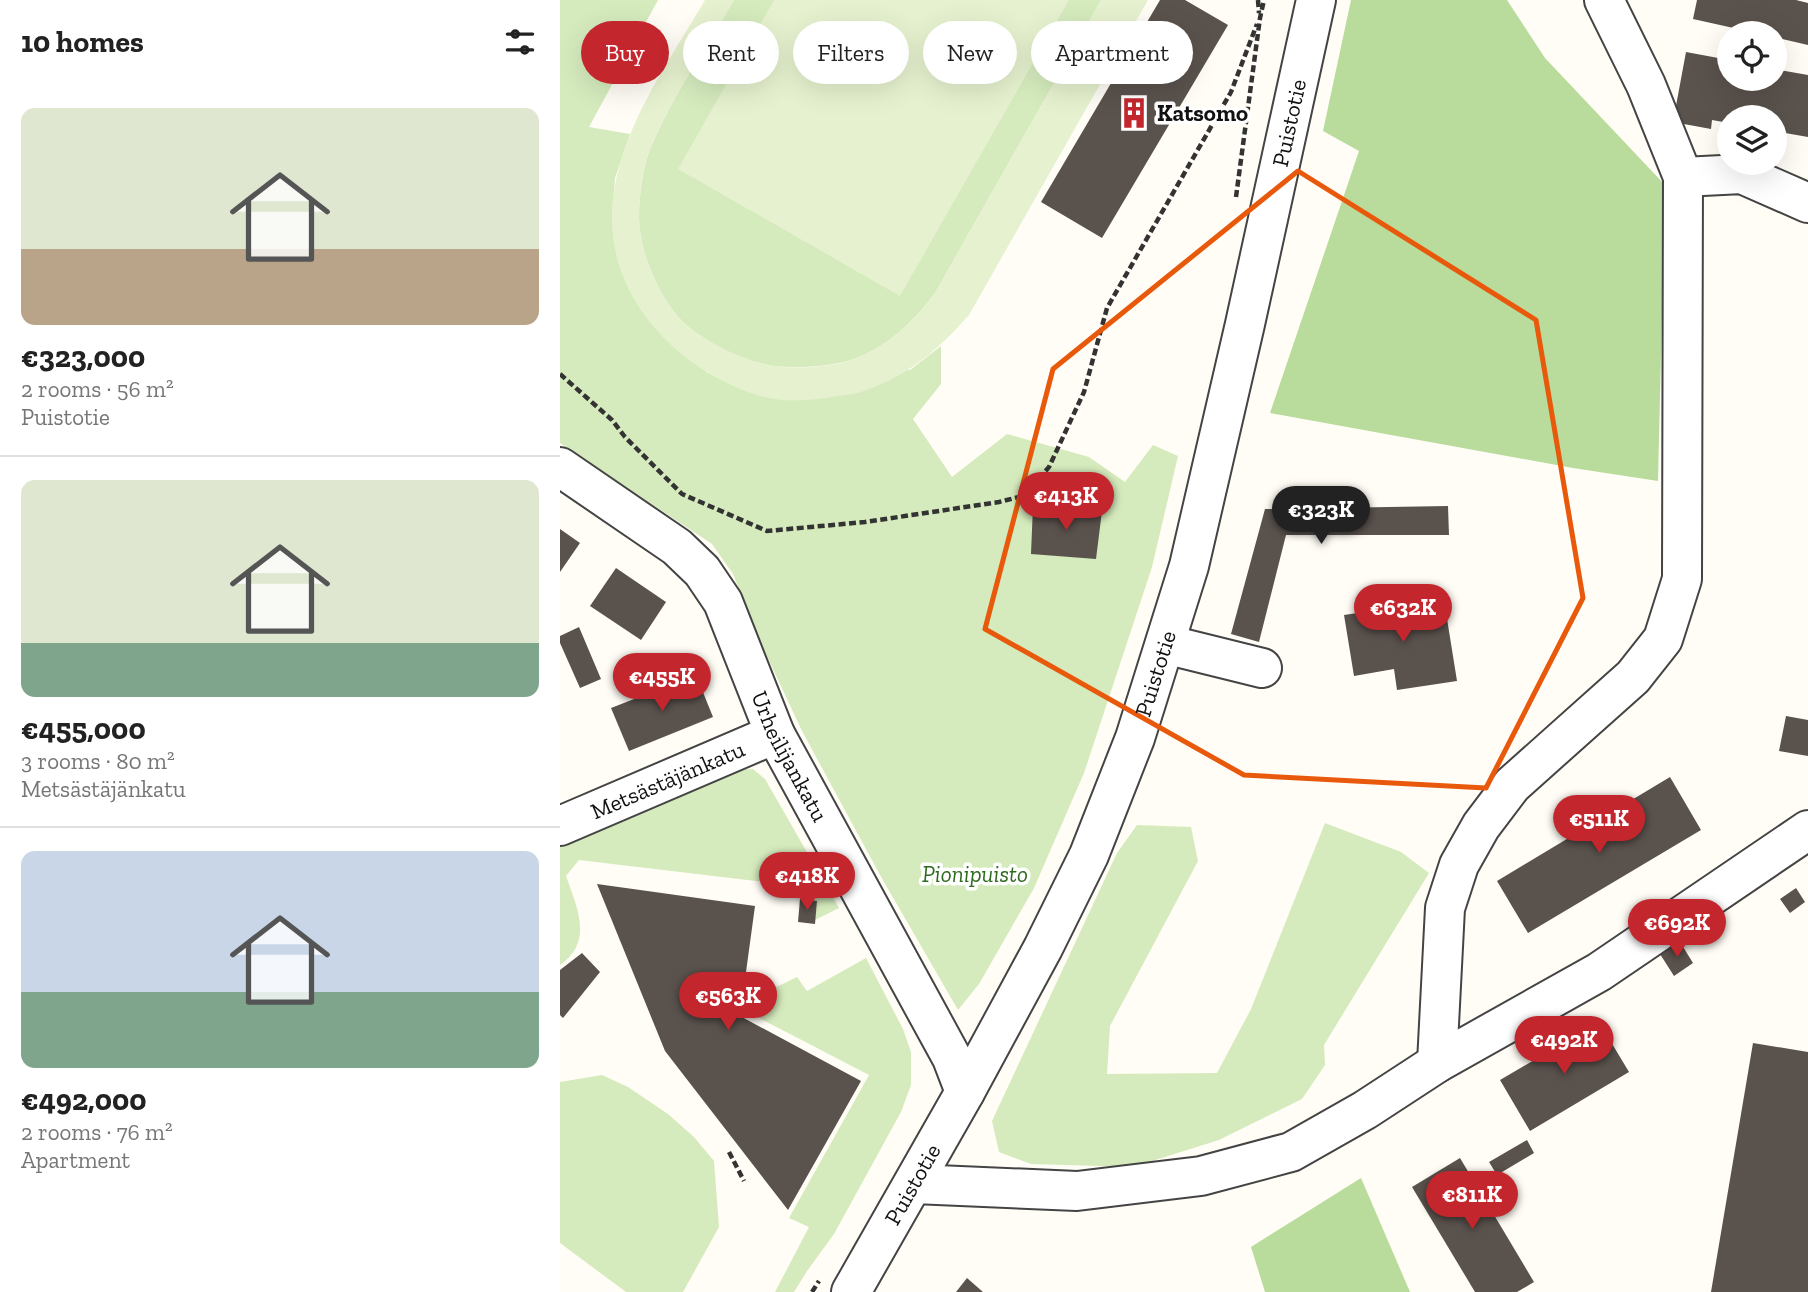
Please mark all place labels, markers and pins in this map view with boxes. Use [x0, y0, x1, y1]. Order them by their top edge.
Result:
building icon: Katsomo [1117, 96, 1151, 130]
place label: Katsomo [1157, 99, 1248, 127]
pin: €413K [1017, 472, 1115, 532]
pin: €323K [1272, 486, 1370, 546]
pin: €632K [1354, 584, 1452, 644]
pin: €455K [613, 654, 711, 713]
pin: €511K [1550, 796, 1648, 855]
pin: €418K [758, 852, 856, 912]
pin: €692K [1628, 900, 1726, 959]
pin: €563K [679, 972, 777, 1032]
pin: €492K [1515, 1016, 1613, 1076]
pin: €811K [1423, 1172, 1521, 1231]

